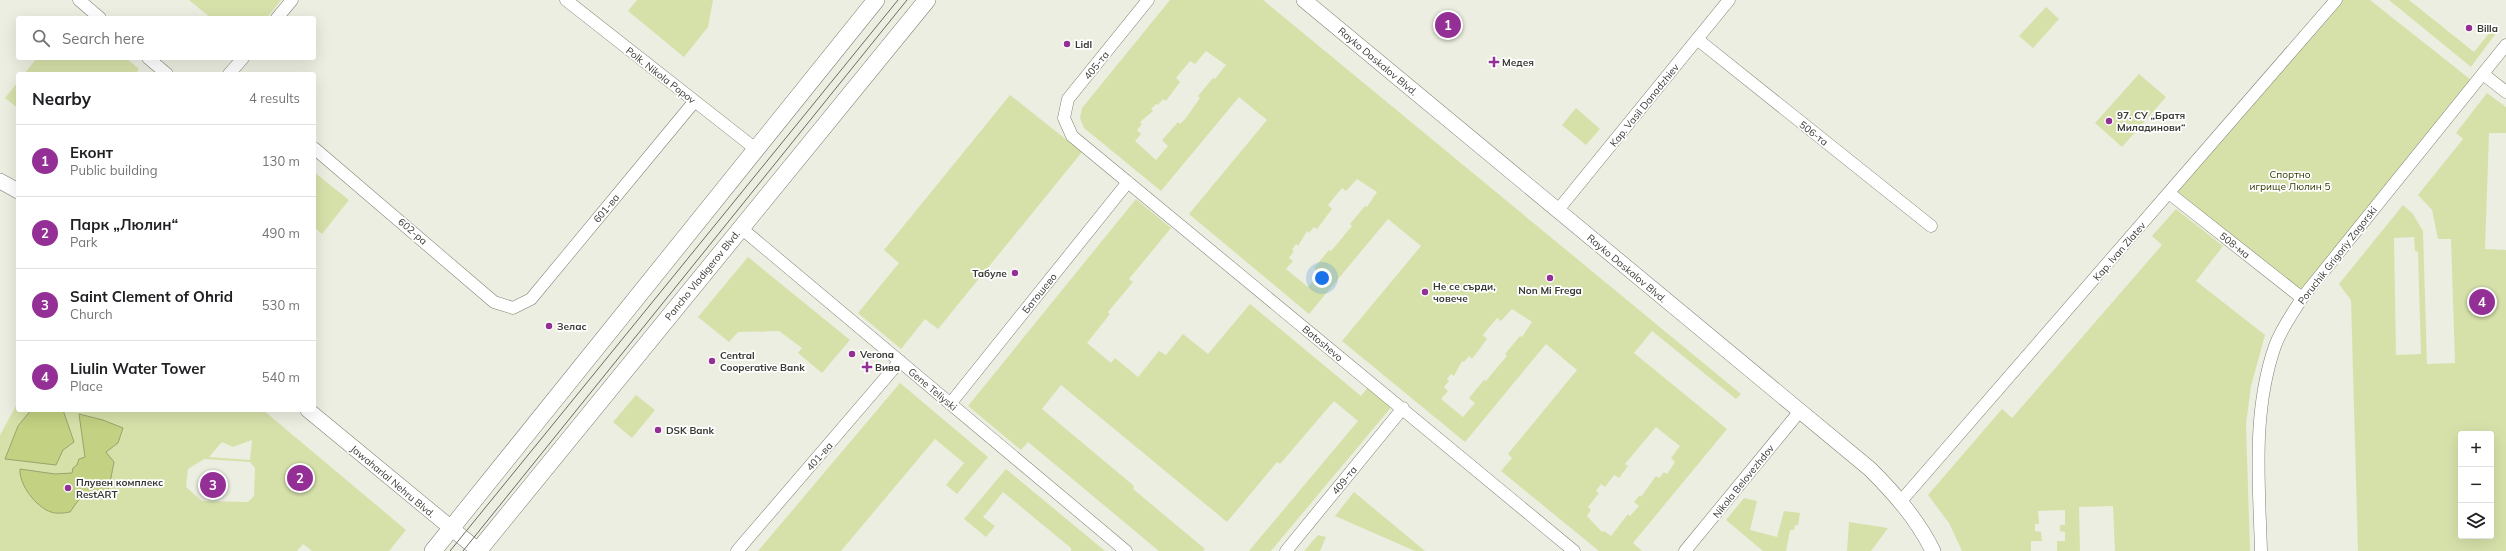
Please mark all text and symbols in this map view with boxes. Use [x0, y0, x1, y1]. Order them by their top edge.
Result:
pin: 1 [1435, 10, 1461, 40]
search box [16, 16, 316, 60]
place label: Billa [2477, 22, 2498, 35]
marker: Billa [2464, 23, 2474, 33]
street label: Rayko Daskalov Blvd. [1335, 24, 1420, 98]
icon: search [30, 27, 52, 49]
text: Search here [62, 29, 144, 48]
place label: Lidl [1075, 38, 1092, 51]
marker: Lidl [1062, 39, 1072, 49]
street label: Polk. Nikola Popov [623, 44, 699, 107]
street label: 405-та [1081, 48, 1112, 82]
place label: Медея [1502, 56, 1534, 69]
marker: Медея [1489, 57, 1499, 67]
street label: Kap. Vasil Danadzhiev [1607, 61, 1682, 150]
text: Nearby [32, 88, 91, 109]
text: 4 results [249, 90, 300, 106]
place label: 97. СУ „Братя Миладинови“ [2117, 109, 2185, 134]
marker: 97. СУ „Братя Миладинови“ [2104, 116, 2114, 126]
street label: 506-та [1797, 118, 1831, 149]
text: Еконт [70, 143, 113, 162]
text: 1 [41, 153, 49, 169]
text: 130 m [262, 153, 300, 169]
text: Public building [70, 162, 158, 178]
park label: Спортно игрище Люлин 5 [2250, 168, 2330, 193]
street label: 601-ва [590, 191, 622, 226]
street label: Poruchik Grigoriy Zagorski [2295, 204, 2380, 307]
text: Парк „Люлин“ [70, 215, 178, 234]
street label: 602-ра [395, 215, 430, 248]
street label: Kap. Ivan Zlatev [2090, 219, 2149, 283]
text: 2 [41, 225, 49, 241]
text: 490 m [262, 225, 300, 241]
street label: Pancho Vladigerov Blvd. [662, 228, 743, 323]
street label: 508-ма [2217, 229, 2253, 261]
street label: Rayko Daskalov Blvd. [1584, 231, 1669, 305]
text: Park [70, 234, 97, 250]
place label: Табуле [972, 267, 1007, 280]
marker: Табуле [1010, 268, 1020, 278]
your location [1312, 268, 1332, 288]
street label: Батошево [1019, 270, 1060, 316]
marker: Non Mi Frega [1545, 273, 1555, 283]
place label: Не се сърди, човече [1433, 280, 1496, 305]
place label: Non Mi Frega [1518, 284, 1582, 297]
text: Saint Clement of Ohrid [70, 287, 233, 306]
marker: Не се сърди, човече [1420, 287, 1430, 297]
pin: 4 [2469, 287, 2495, 317]
text: 3 [41, 297, 49, 313]
text: 530 m [262, 297, 300, 313]
text: Church [70, 306, 113, 322]
place label: Зелас [557, 320, 587, 333]
marker: Зелас [544, 321, 554, 331]
street label: Batoshevo [1300, 323, 1346, 364]
place label: Verona [859, 348, 894, 361]
place label: Central Cooperative Bank [720, 349, 805, 374]
marker: Verona [847, 349, 857, 359]
marker: Central Cooperative Bank [707, 356, 717, 366]
text: Liulin Water Tower [70, 359, 205, 378]
place label: Вива [875, 361, 900, 374]
marker: Вива [862, 362, 872, 372]
street label: Gene Teliyski [906, 365, 960, 414]
text: 4 [41, 369, 49, 385]
text: 540 m [262, 369, 300, 385]
text: Place [70, 378, 103, 394]
place label: DSK Bank [666, 424, 715, 437]
marker: DSK Bank [653, 425, 663, 435]
map controls [2458, 431, 2494, 539]
button: + [2458, 431, 2494, 467]
street label: 401-ва [803, 439, 835, 473]
street label: Jawaharlal Nehru Blvd. [348, 442, 438, 520]
street label: Nikola Belovezhdov [1710, 442, 1777, 521]
pin: 2 [287, 463, 313, 493]
street label: 409-та [1329, 463, 1360, 497]
button: − [2458, 467, 2494, 503]
pin: 3 [200, 470, 226, 500]
place label: Плувен комплекс RestART [76, 476, 163, 501]
marker: Плувен комплекс RestART [63, 483, 73, 493]
button: layers [2458, 503, 2494, 539]

